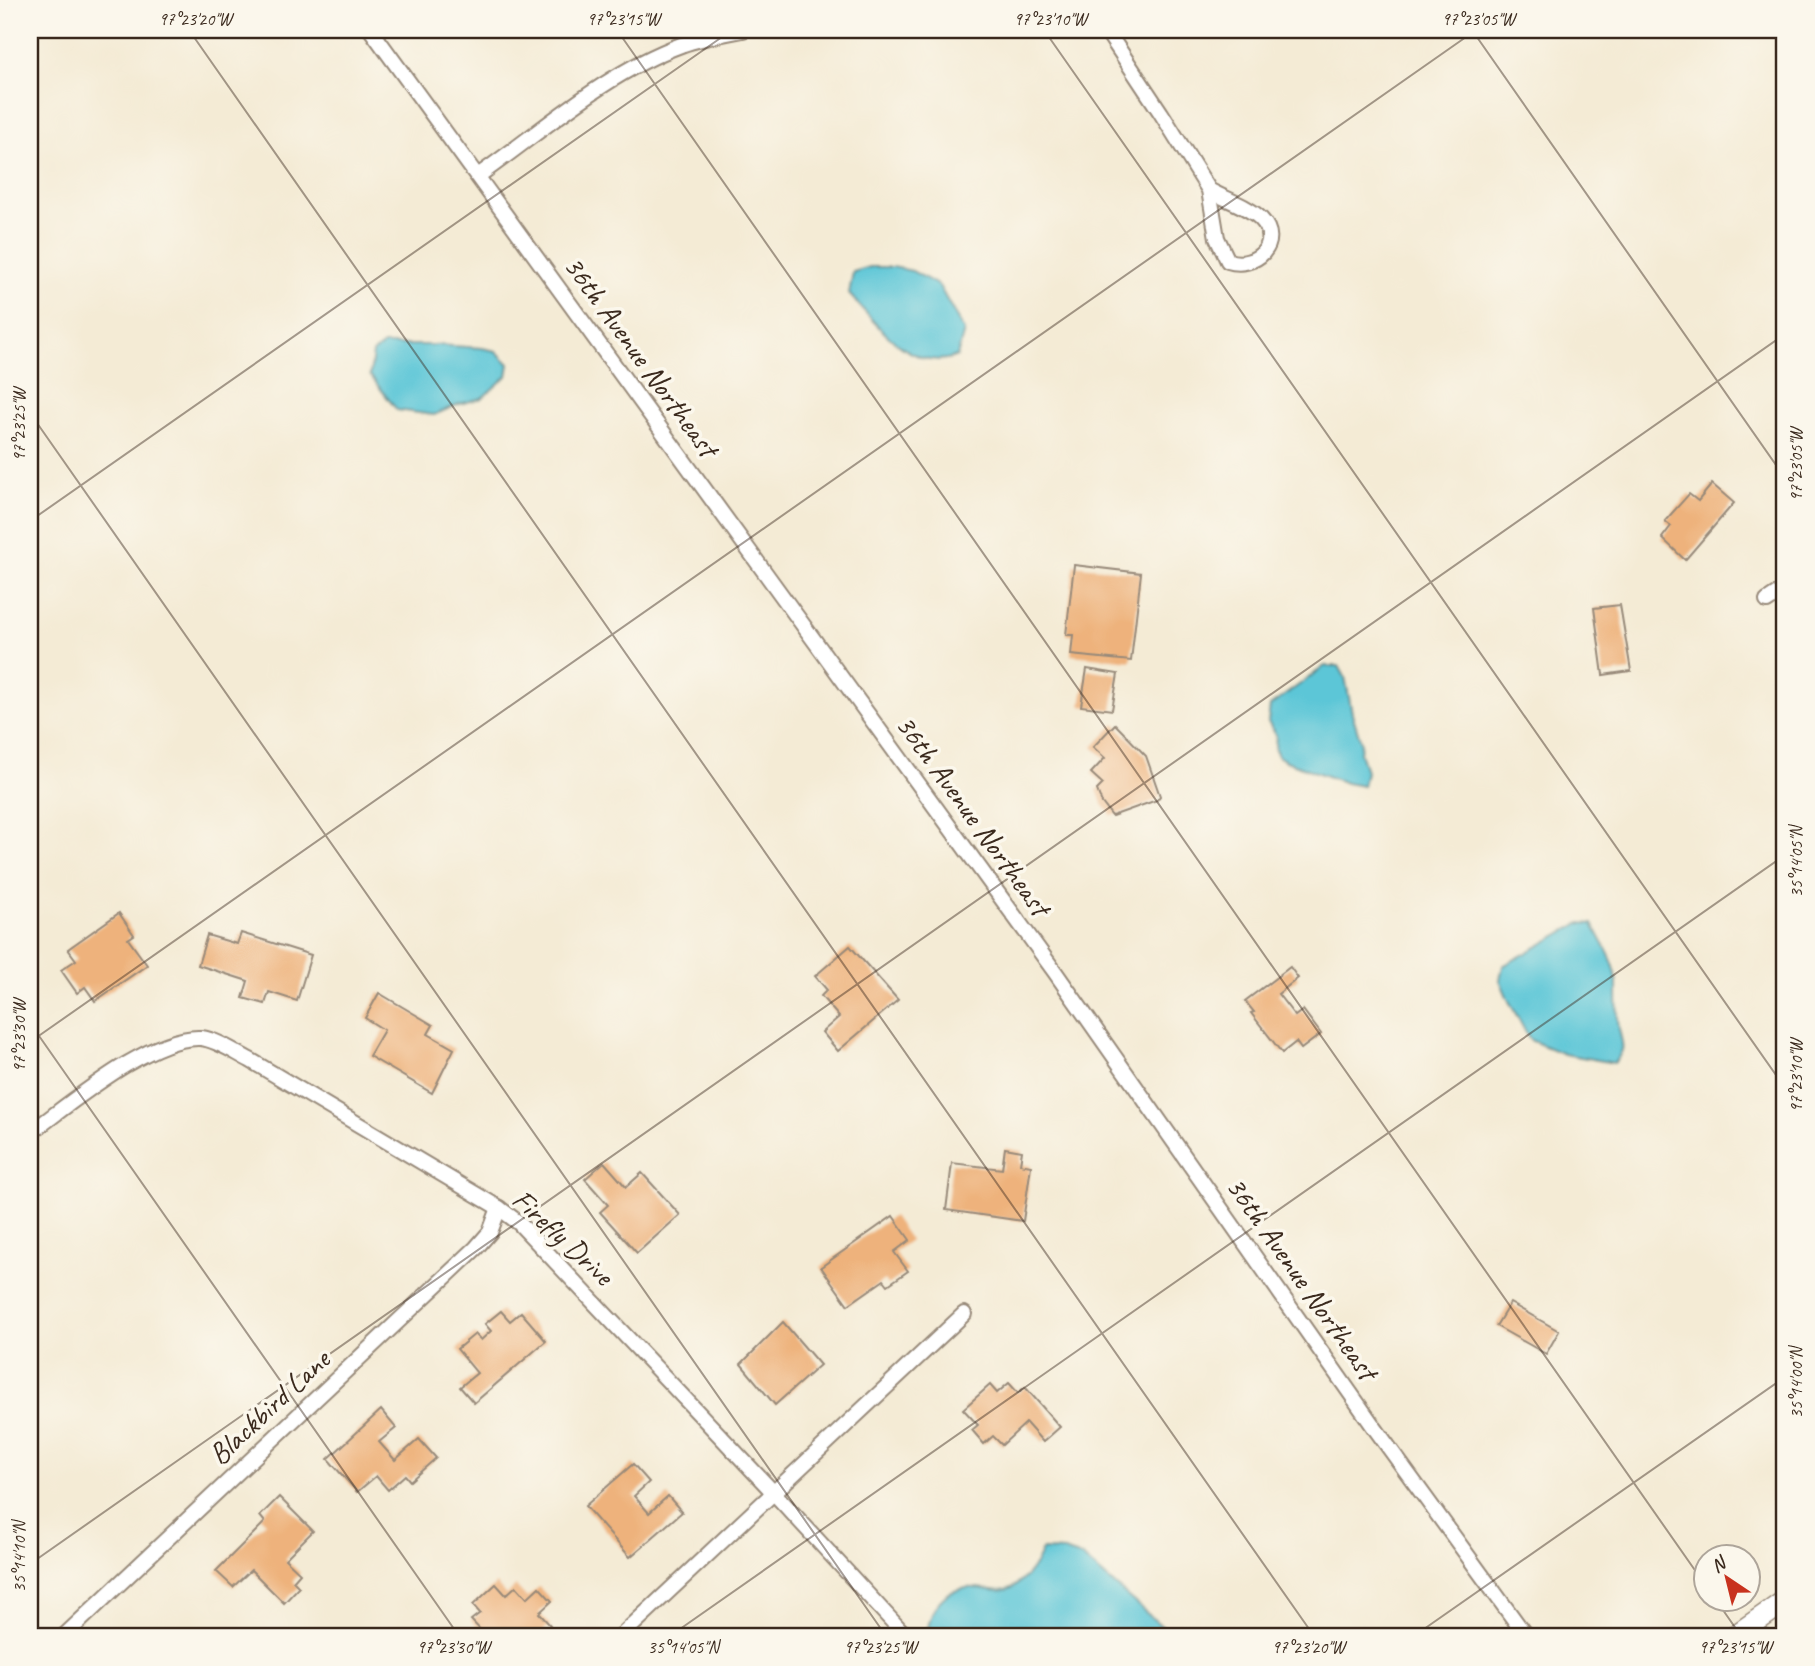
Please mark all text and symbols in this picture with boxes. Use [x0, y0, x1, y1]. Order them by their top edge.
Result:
text: 97°23'20"W [158, 8, 235, 30]
text: 97°23'15"W [586, 8, 663, 30]
text: 97°23'10"W [1013, 8, 1090, 30]
text: 97°23'05"W [1441, 8, 1518, 30]
street label: 36th Avenue Northeast [555, 248, 729, 467]
text: 97°23'25"W [8, 385, 30, 462]
text: 97°23'05"W [1785, 425, 1807, 502]
street label: 36th Avenue Northeast [887, 707, 1061, 926]
text: 35°14'05"N [1785, 823, 1807, 897]
text: 97°23'30"W [8, 996, 30, 1073]
text: 97°23'10"W [1785, 1036, 1807, 1113]
street label: 36th Avenue Northeast [1218, 1169, 1389, 1390]
street label: Firefly Drive [504, 1181, 623, 1295]
street label: Blackbird Lane [200, 1340, 339, 1473]
text: 35°14'00"N [1785, 1344, 1807, 1418]
text: 35°14'10"N [8, 1518, 30, 1592]
north arrow [1692, 1544, 1762, 1614]
text: N [1706, 1550, 1732, 1578]
text: 97°23'30"W [416, 1636, 493, 1658]
text: 35°14'05"N [648, 1636, 722, 1658]
text: 97°23'25"W [843, 1636, 920, 1658]
text: 97°23'20"W [1271, 1636, 1348, 1658]
text: 97°23'15"W [1698, 1636, 1775, 1658]

